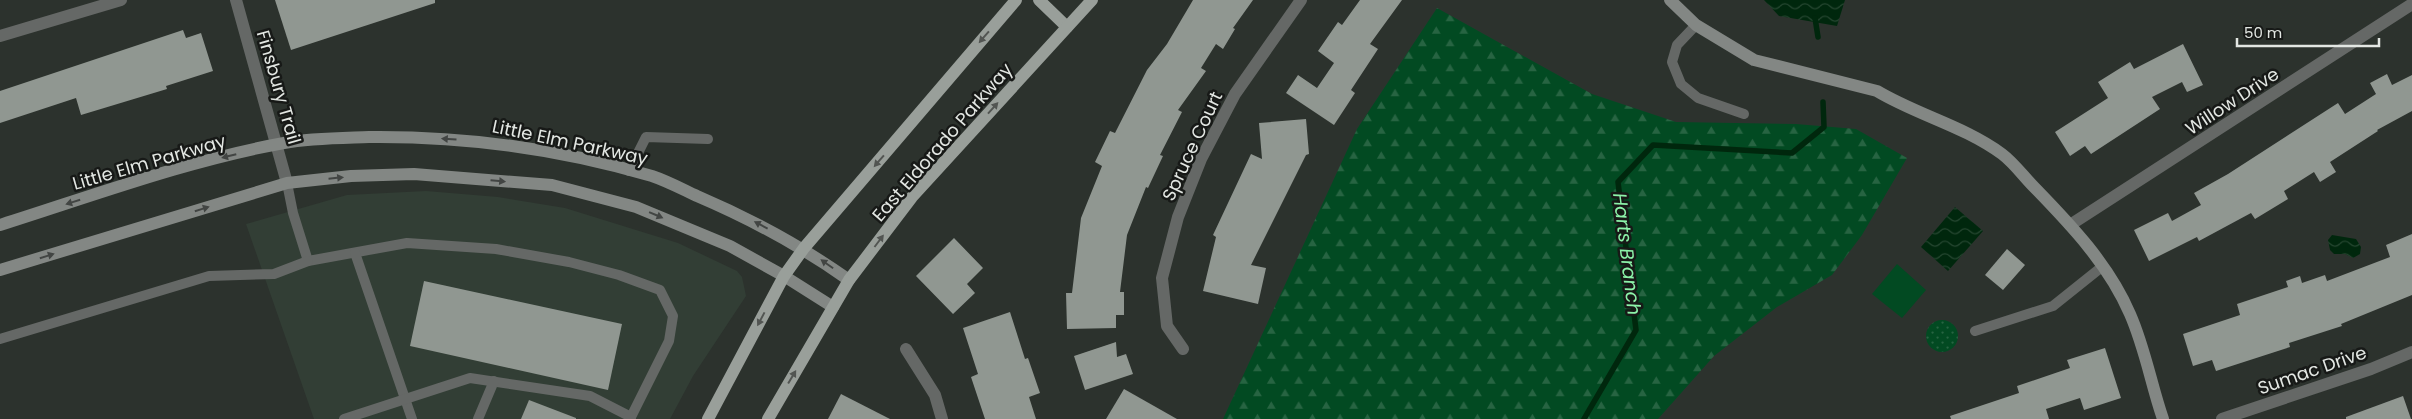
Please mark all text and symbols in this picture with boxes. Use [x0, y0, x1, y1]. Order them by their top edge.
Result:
scale bar [2237, 15, 2380, 47]
text: 50 m [2244, 22, 2282, 43]
street label: Finsbury Trail [251, 27, 307, 147]
one-way arrow [979, 30, 990, 43]
street label: East Eldorado Parkway [866, 57, 1018, 227]
street label: Willow Drive [2180, 61, 2284, 141]
street label: Spruce Court [1156, 87, 1228, 205]
one-way arrow [987, 103, 999, 115]
street label: Little Elm Parkway [490, 113, 650, 171]
street label: Little Elm Parkway [69, 128, 229, 196]
one-way arrow [441, 135, 457, 143]
one-way arrow [222, 152, 237, 160]
one-way arrow [873, 154, 884, 167]
one-way arrow [328, 174, 344, 182]
one-way arrow [490, 177, 506, 185]
water label: Harts Branch [1606, 191, 1648, 317]
one-way arrow [66, 199, 81, 206]
one-way arrow [195, 204, 210, 212]
one-way arrow [649, 212, 663, 220]
one-way arrow [753, 221, 768, 229]
one-way arrow [874, 234, 884, 248]
one-way arrow [39, 251, 54, 259]
one-way arrow [820, 259, 833, 269]
one-way arrow [757, 313, 766, 326]
street label: Sumac Drive [2254, 340, 2370, 400]
one-way arrow [787, 370, 796, 383]

